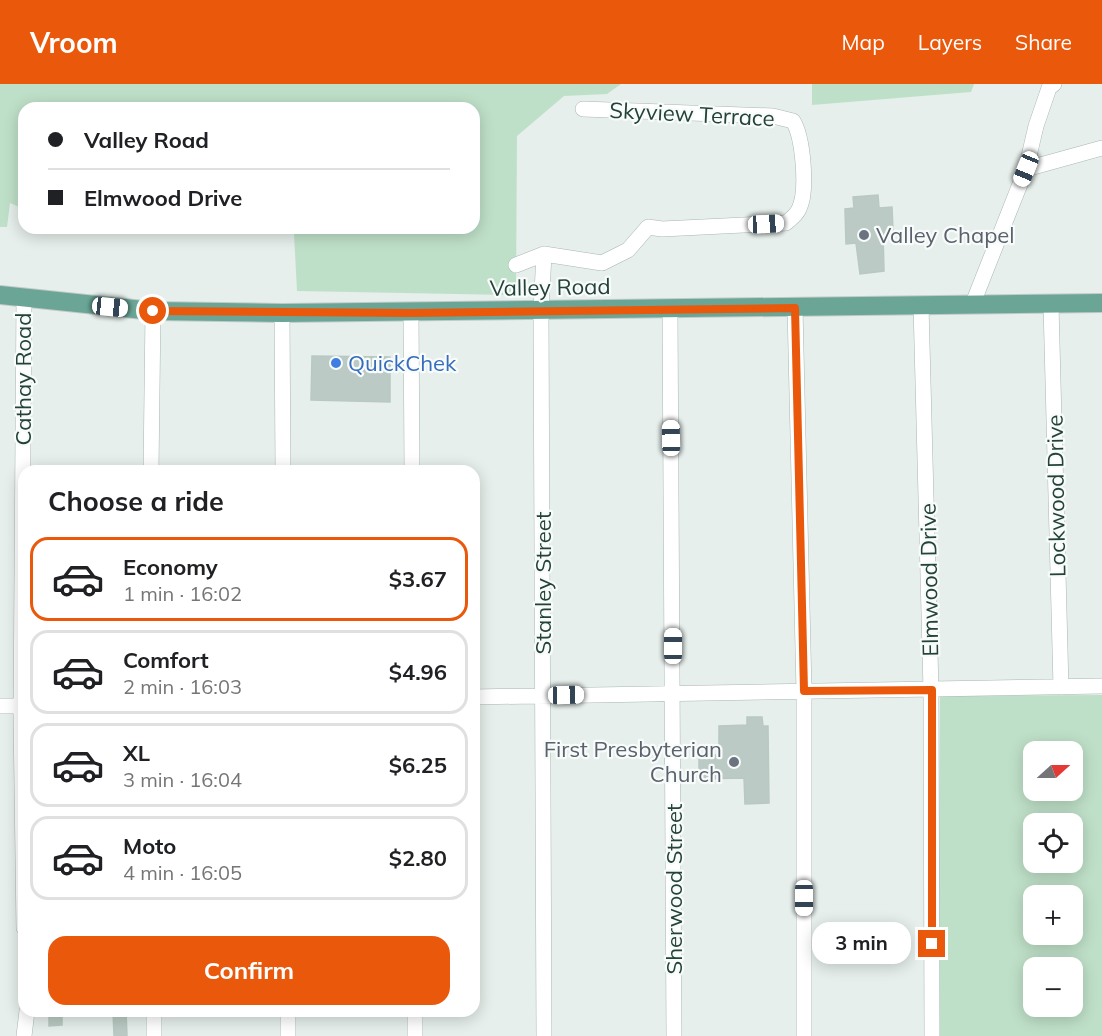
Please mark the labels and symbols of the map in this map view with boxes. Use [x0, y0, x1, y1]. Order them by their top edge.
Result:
street label: Skyview Terrace [609, 96, 775, 132]
car [1011, 149, 1041, 189]
car [748, 214, 784, 234]
place label: Valley Chapel [876, 221, 1015, 249]
marker: Valley Chapel [857, 228, 871, 242]
street label: Valley Road [489, 272, 611, 302]
car [91, 296, 129, 318]
route start [139, 297, 166, 324]
street label: Cathay Road [9, 313, 37, 445]
place label: QuickChek [348, 349, 457, 377]
marker: QuickChek [329, 356, 343, 370]
street label: Lockwood Drive [1041, 415, 1071, 577]
car [662, 420, 680, 456]
street label: Elmwood Drive [914, 503, 944, 657]
street label: Stanley Street [529, 511, 557, 654]
car [664, 628, 682, 664]
car [548, 686, 584, 704]
place label: First Presbyterian Church [544, 735, 722, 788]
north arrow [1023, 741, 1083, 801]
marker: First Presbyterian Church [727, 755, 741, 769]
street label: Sherwood Street [660, 803, 688, 975]
car [795, 880, 813, 916]
callout: 3 min [812, 923, 911, 965]
route end [918, 930, 945, 957]

